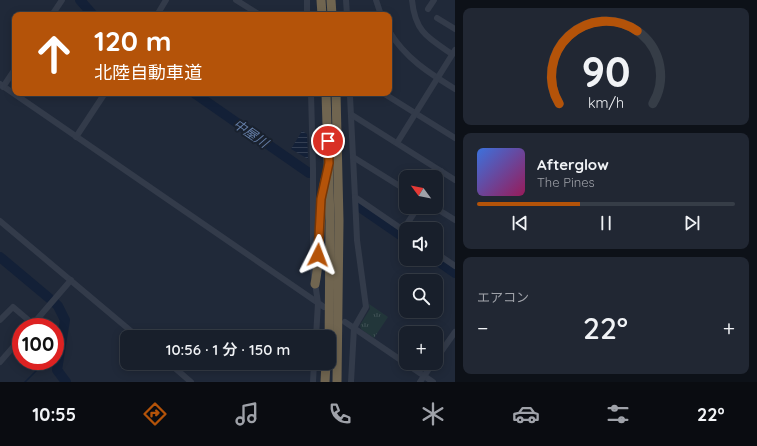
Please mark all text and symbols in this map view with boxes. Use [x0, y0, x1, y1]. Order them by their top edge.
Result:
text: 120 m [94, 23, 172, 58]
icon: ahead [28, 28, 80, 80]
text: 90 [581, 45, 631, 97]
text: 北陸自動車道 [94, 61, 202, 84]
text: km/h [588, 94, 624, 112]
water label: 中屋川 [230, 115, 273, 152]
pin [311, 124, 345, 158]
icon: arrive [317, 130, 339, 152]
text: Afterglow [537, 155, 609, 174]
north arrow [399, 170, 443, 214]
map controls [399, 170, 443, 370]
text: The Pines [537, 174, 595, 190]
icon: previous [509, 212, 531, 234]
icon: pause [595, 212, 617, 234]
icon: next [681, 212, 703, 234]
button: sound [399, 222, 443, 266]
position arrow [297, 234, 339, 276]
button: search [399, 274, 443, 318]
text: エアコン [477, 289, 529, 305]
text: 22° [583, 309, 628, 347]
text: − [477, 314, 488, 342]
text: + [723, 314, 735, 342]
speed limit sign: 100 [12, 318, 64, 370]
button: + [399, 326, 443, 370]
text: 10:56 · 1 分 · 150 m [166, 340, 290, 359]
icon: directions [141, 400, 169, 428]
icon: music [233, 400, 261, 428]
icon: phone [326, 400, 354, 428]
icon: climate [419, 400, 447, 428]
icon: car [512, 400, 540, 428]
icon: filters [604, 400, 632, 428]
text: 10:55 [32, 403, 76, 426]
text: 22° [697, 403, 725, 426]

